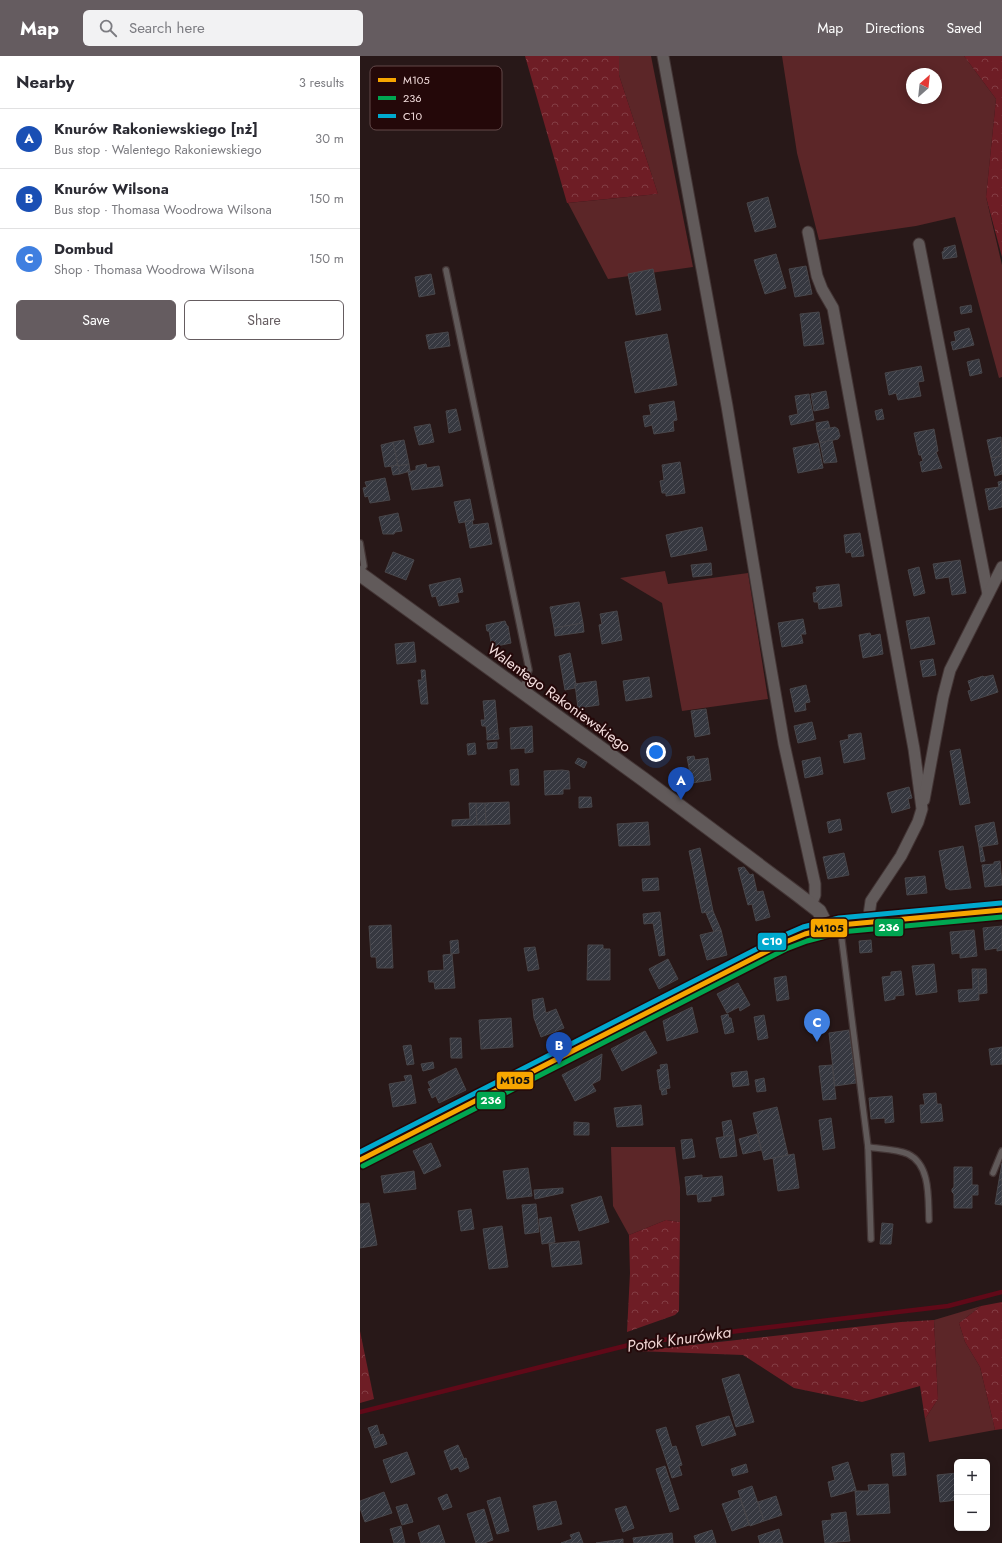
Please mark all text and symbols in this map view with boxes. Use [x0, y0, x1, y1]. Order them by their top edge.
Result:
search box [83, 10, 363, 46]
text: Map [20, 15, 59, 42]
icon: search [97, 17, 119, 39]
text: Search here [129, 17, 205, 39]
text: Map [817, 18, 843, 38]
text: Directions [865, 18, 925, 38]
text: Saved [947, 18, 982, 38]
legend [370, 66, 502, 130]
north arrow [906, 68, 942, 104]
text: Nearby [16, 70, 74, 94]
text: M105 [403, 72, 430, 88]
text: 3 results [299, 73, 344, 92]
text: 236 [403, 90, 422, 106]
text: C10 [403, 108, 422, 124]
text: Knurów Rakoniewskiego [nż] [54, 118, 258, 140]
text: A [24, 129, 34, 148]
text: 30 m [315, 129, 344, 148]
text: Bus stop · Walentego Rakoniewskiego [54, 140, 262, 159]
text: Knurów Wilsona [54, 178, 169, 200]
text: B [25, 189, 33, 208]
text: 150 m [309, 189, 344, 208]
text: Bus stop · Thomasa Woodrowa Wilsona [54, 200, 272, 219]
text: Dombud [54, 238, 113, 260]
text: C [24, 249, 34, 268]
text: 150 m [309, 249, 344, 268]
text: Shop · Thomasa Woodrowa Wilsona [54, 260, 254, 279]
button: Save [16, 300, 176, 340]
button: Share [184, 300, 344, 340]
street label: Walentego Rakoniewskiego [483, 638, 635, 758]
your location [646, 742, 666, 762]
pin: A [668, 767, 694, 800]
line badge: M105 [810, 918, 848, 938]
line badge: 236 [874, 918, 904, 937]
text: 236 [878, 919, 900, 935]
text: M105 [814, 920, 844, 936]
line badge: C10 [757, 932, 787, 951]
text: C10 [762, 933, 782, 949]
pin: C [804, 1009, 830, 1042]
pin: B [546, 1032, 572, 1065]
line badge: M105 [496, 1071, 534, 1090]
text: M105 [500, 1072, 530, 1088]
line badge: 236 [476, 1091, 506, 1110]
text: 236 [480, 1092, 502, 1108]
water label: Potok Knurówka [625, 1320, 733, 1358]
map controls [954, 1459, 990, 1531]
button: + [954, 1459, 990, 1495]
button: − [954, 1495, 990, 1531]

